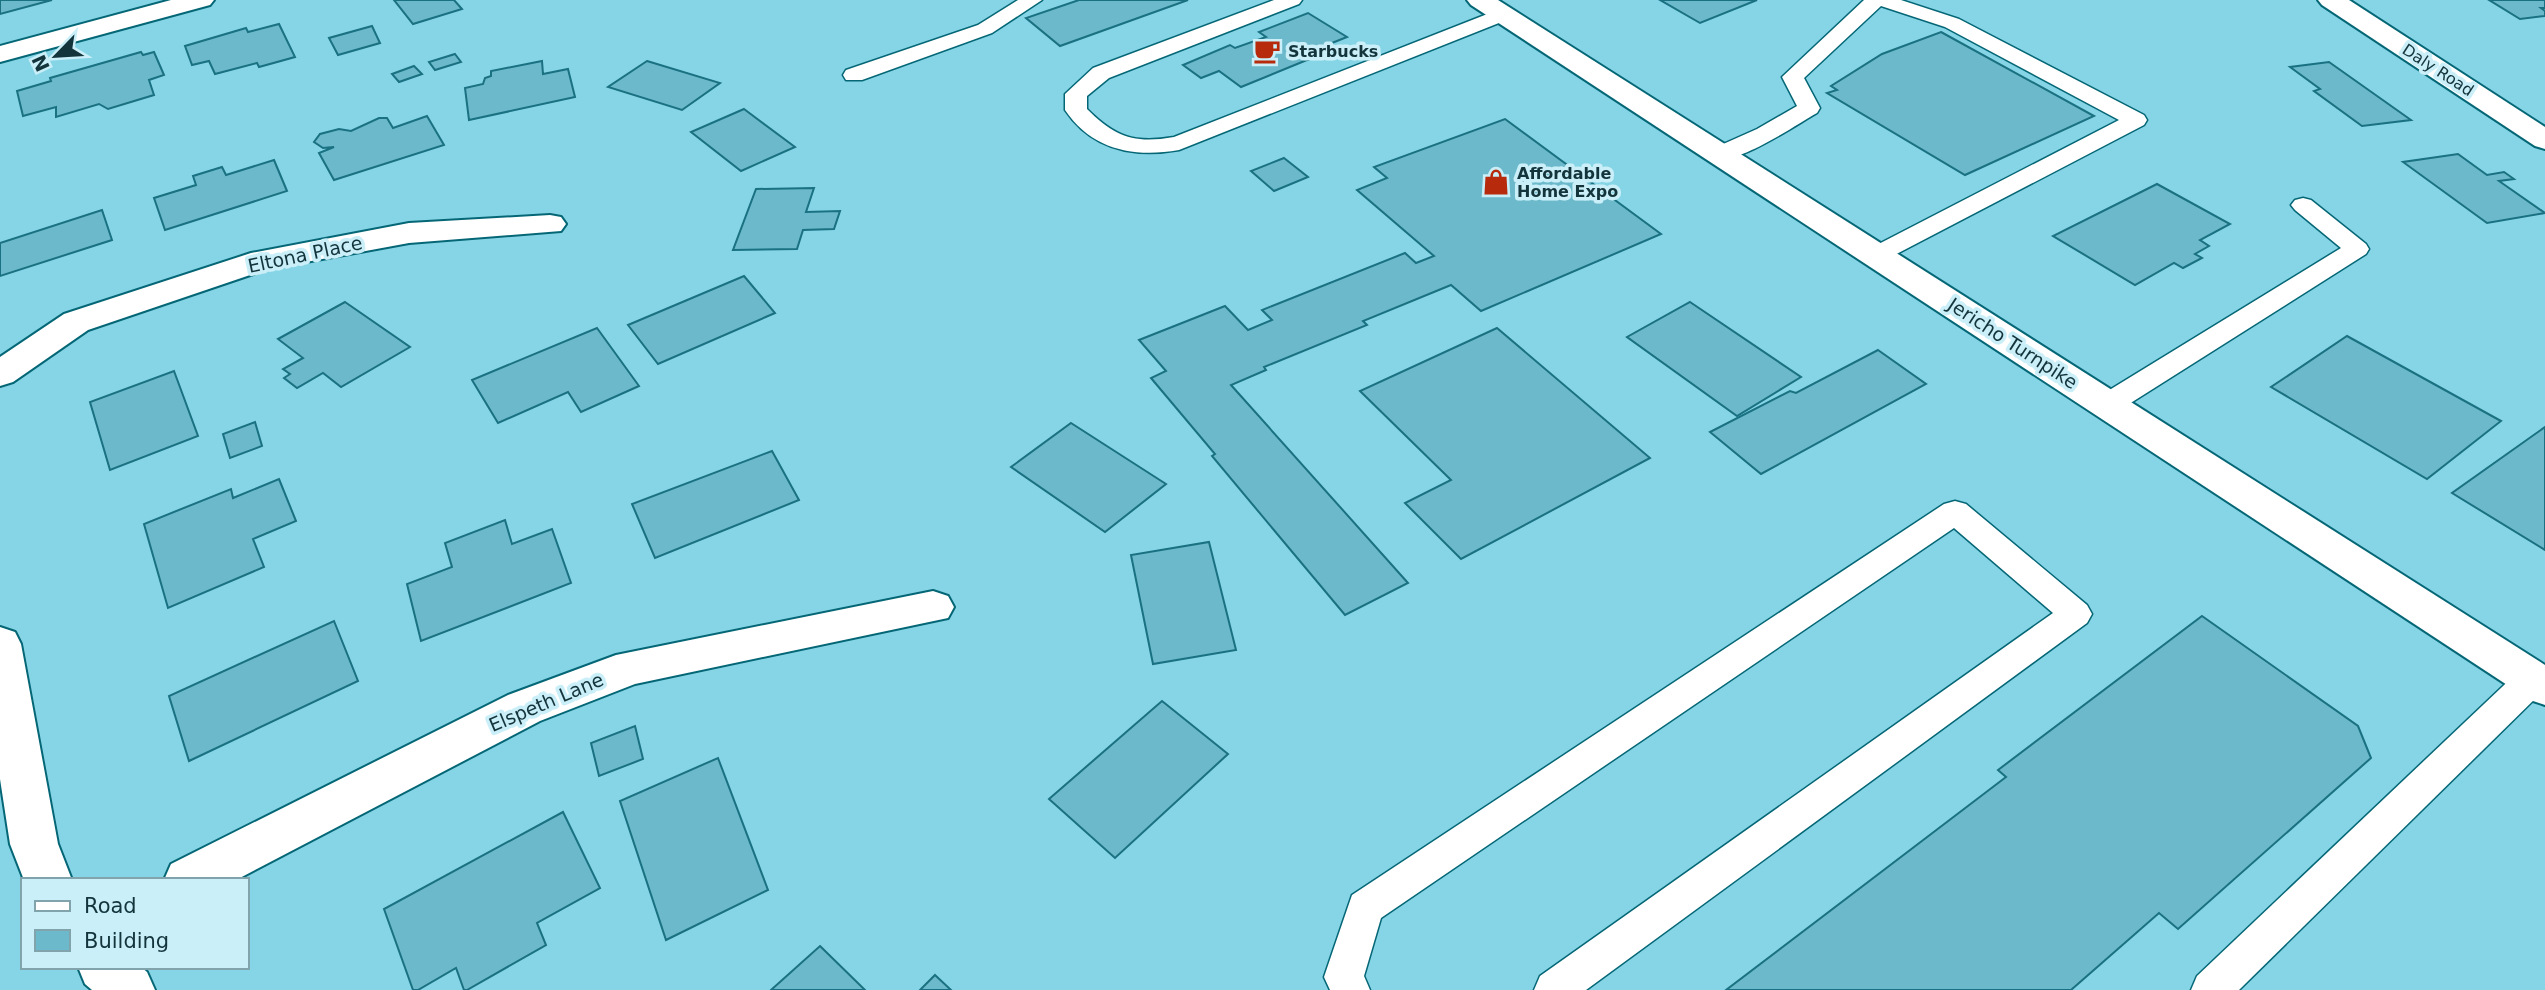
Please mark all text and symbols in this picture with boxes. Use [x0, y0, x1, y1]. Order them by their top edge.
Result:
north arrow [21, 21, 91, 91]
cafe icon: Starbucks [1252, 36, 1282, 66]
street label: Daly Road [2399, 40, 2477, 100]
place label: Starbucks [1288, 42, 1378, 61]
text: N [27, 51, 54, 75]
place label: Affordable Home Expo [1517, 164, 1618, 201]
shop icon: Affordable Home Expo [1481, 167, 1511, 197]
street label: Eltona Place [246, 231, 364, 277]
street label: Jericho Turnpike [1943, 292, 2082, 393]
street label: Elspeth Lane [485, 668, 607, 736]
legend [21, 878, 248, 969]
text: Road [84, 894, 137, 918]
text: Building [84, 929, 169, 953]

